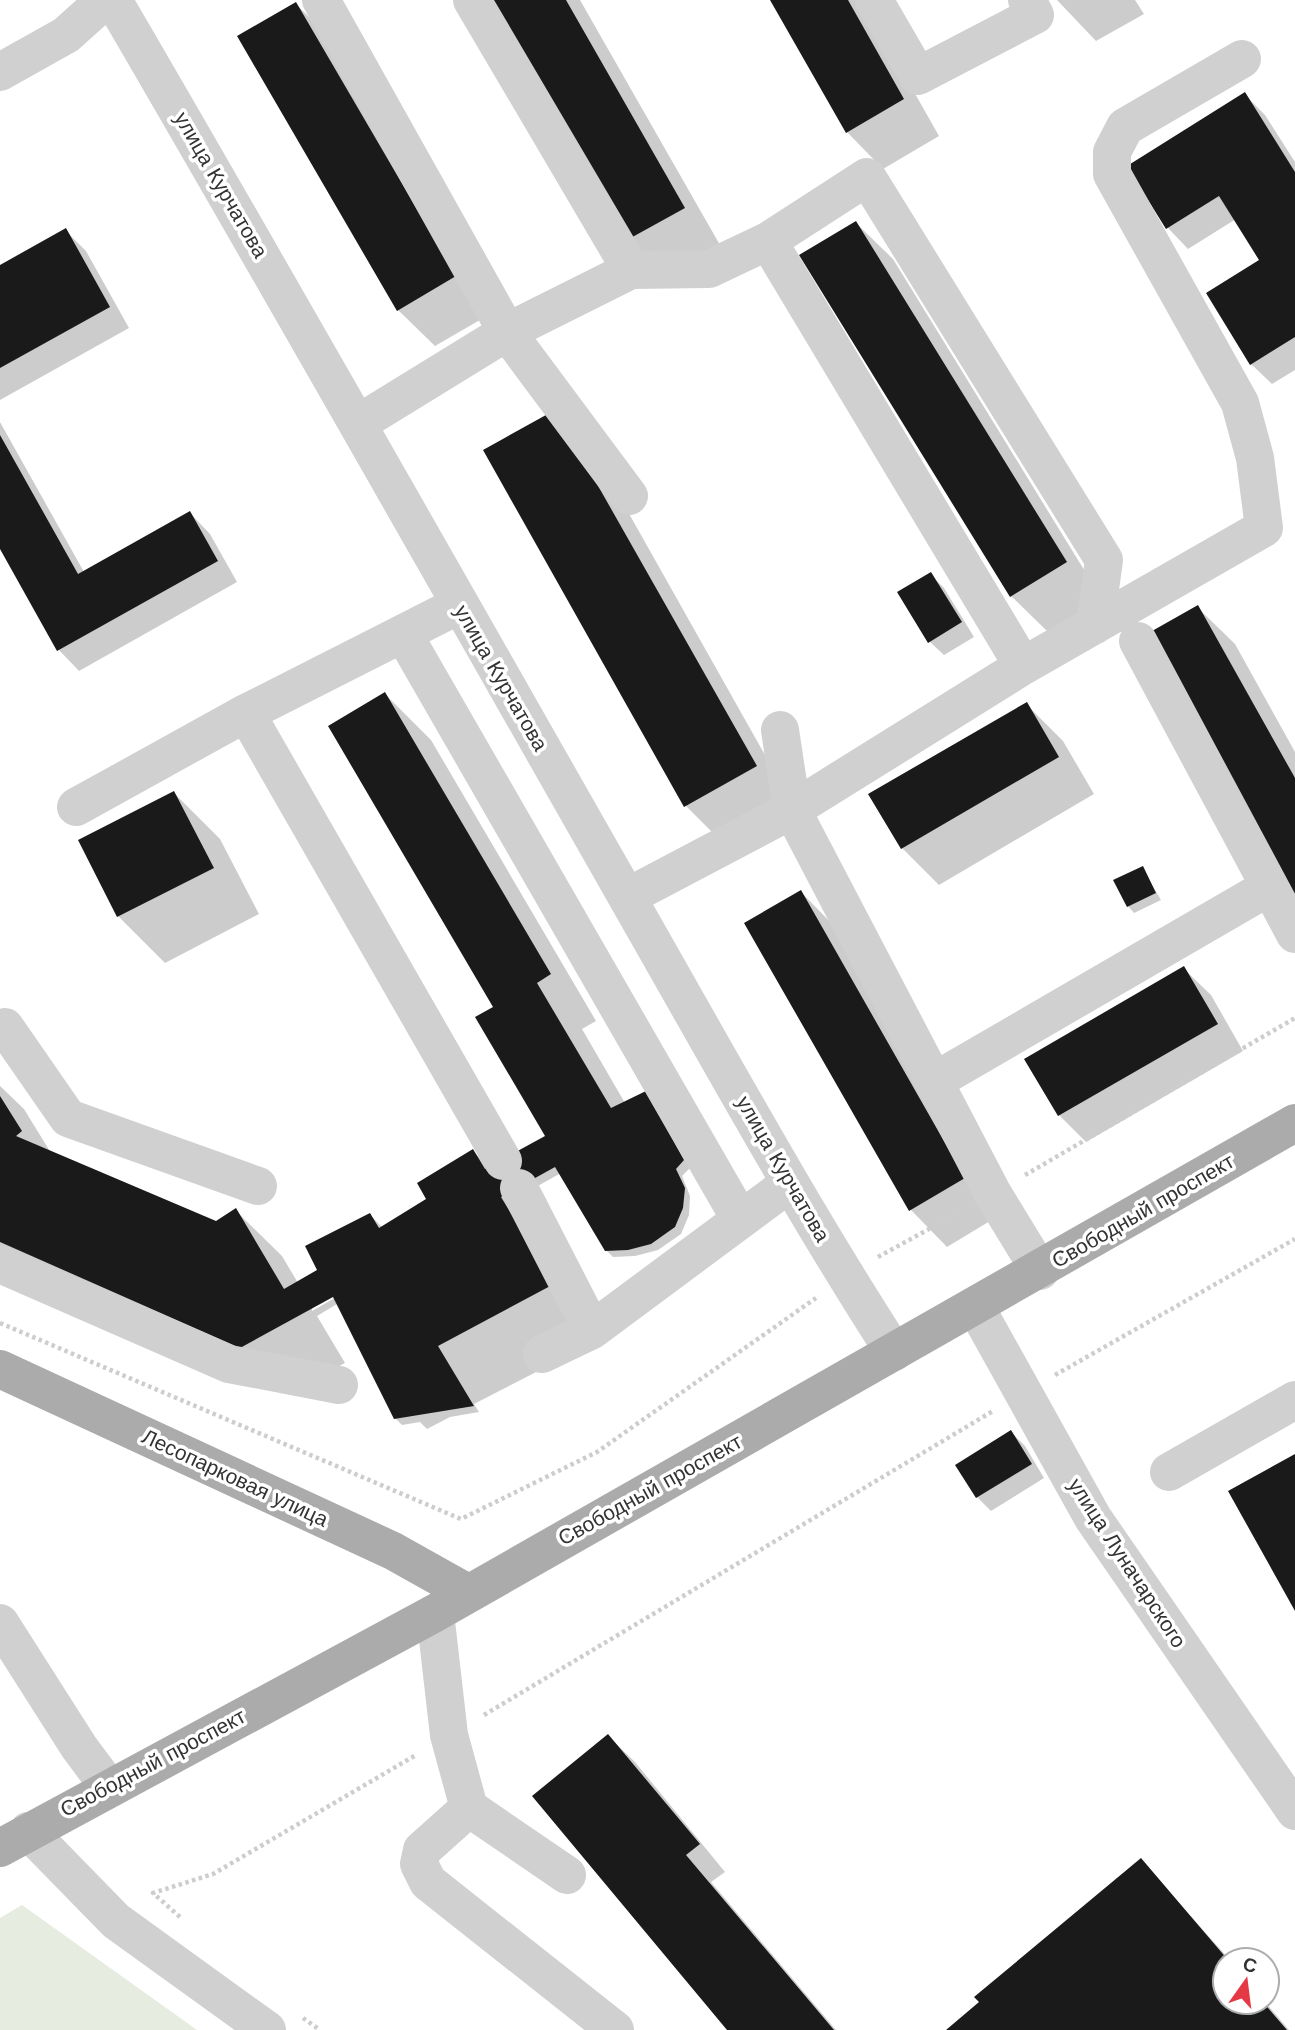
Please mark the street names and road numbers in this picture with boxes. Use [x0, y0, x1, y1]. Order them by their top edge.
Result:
street label: улица Курчатова [169, 107, 274, 262]
street label: улица Курчатова [449, 600, 554, 755]
street label: улица Курчатова [731, 1091, 836, 1246]
street label: Свободный проспект [1047, 1148, 1239, 1273]
street label: Лесопарковая улица [138, 1423, 333, 1532]
street label: Свободный проспект [554, 1428, 746, 1550]
street label: улица Луначарского [1063, 1473, 1192, 1652]
street label: Свободный проспект [56, 1703, 250, 1822]

